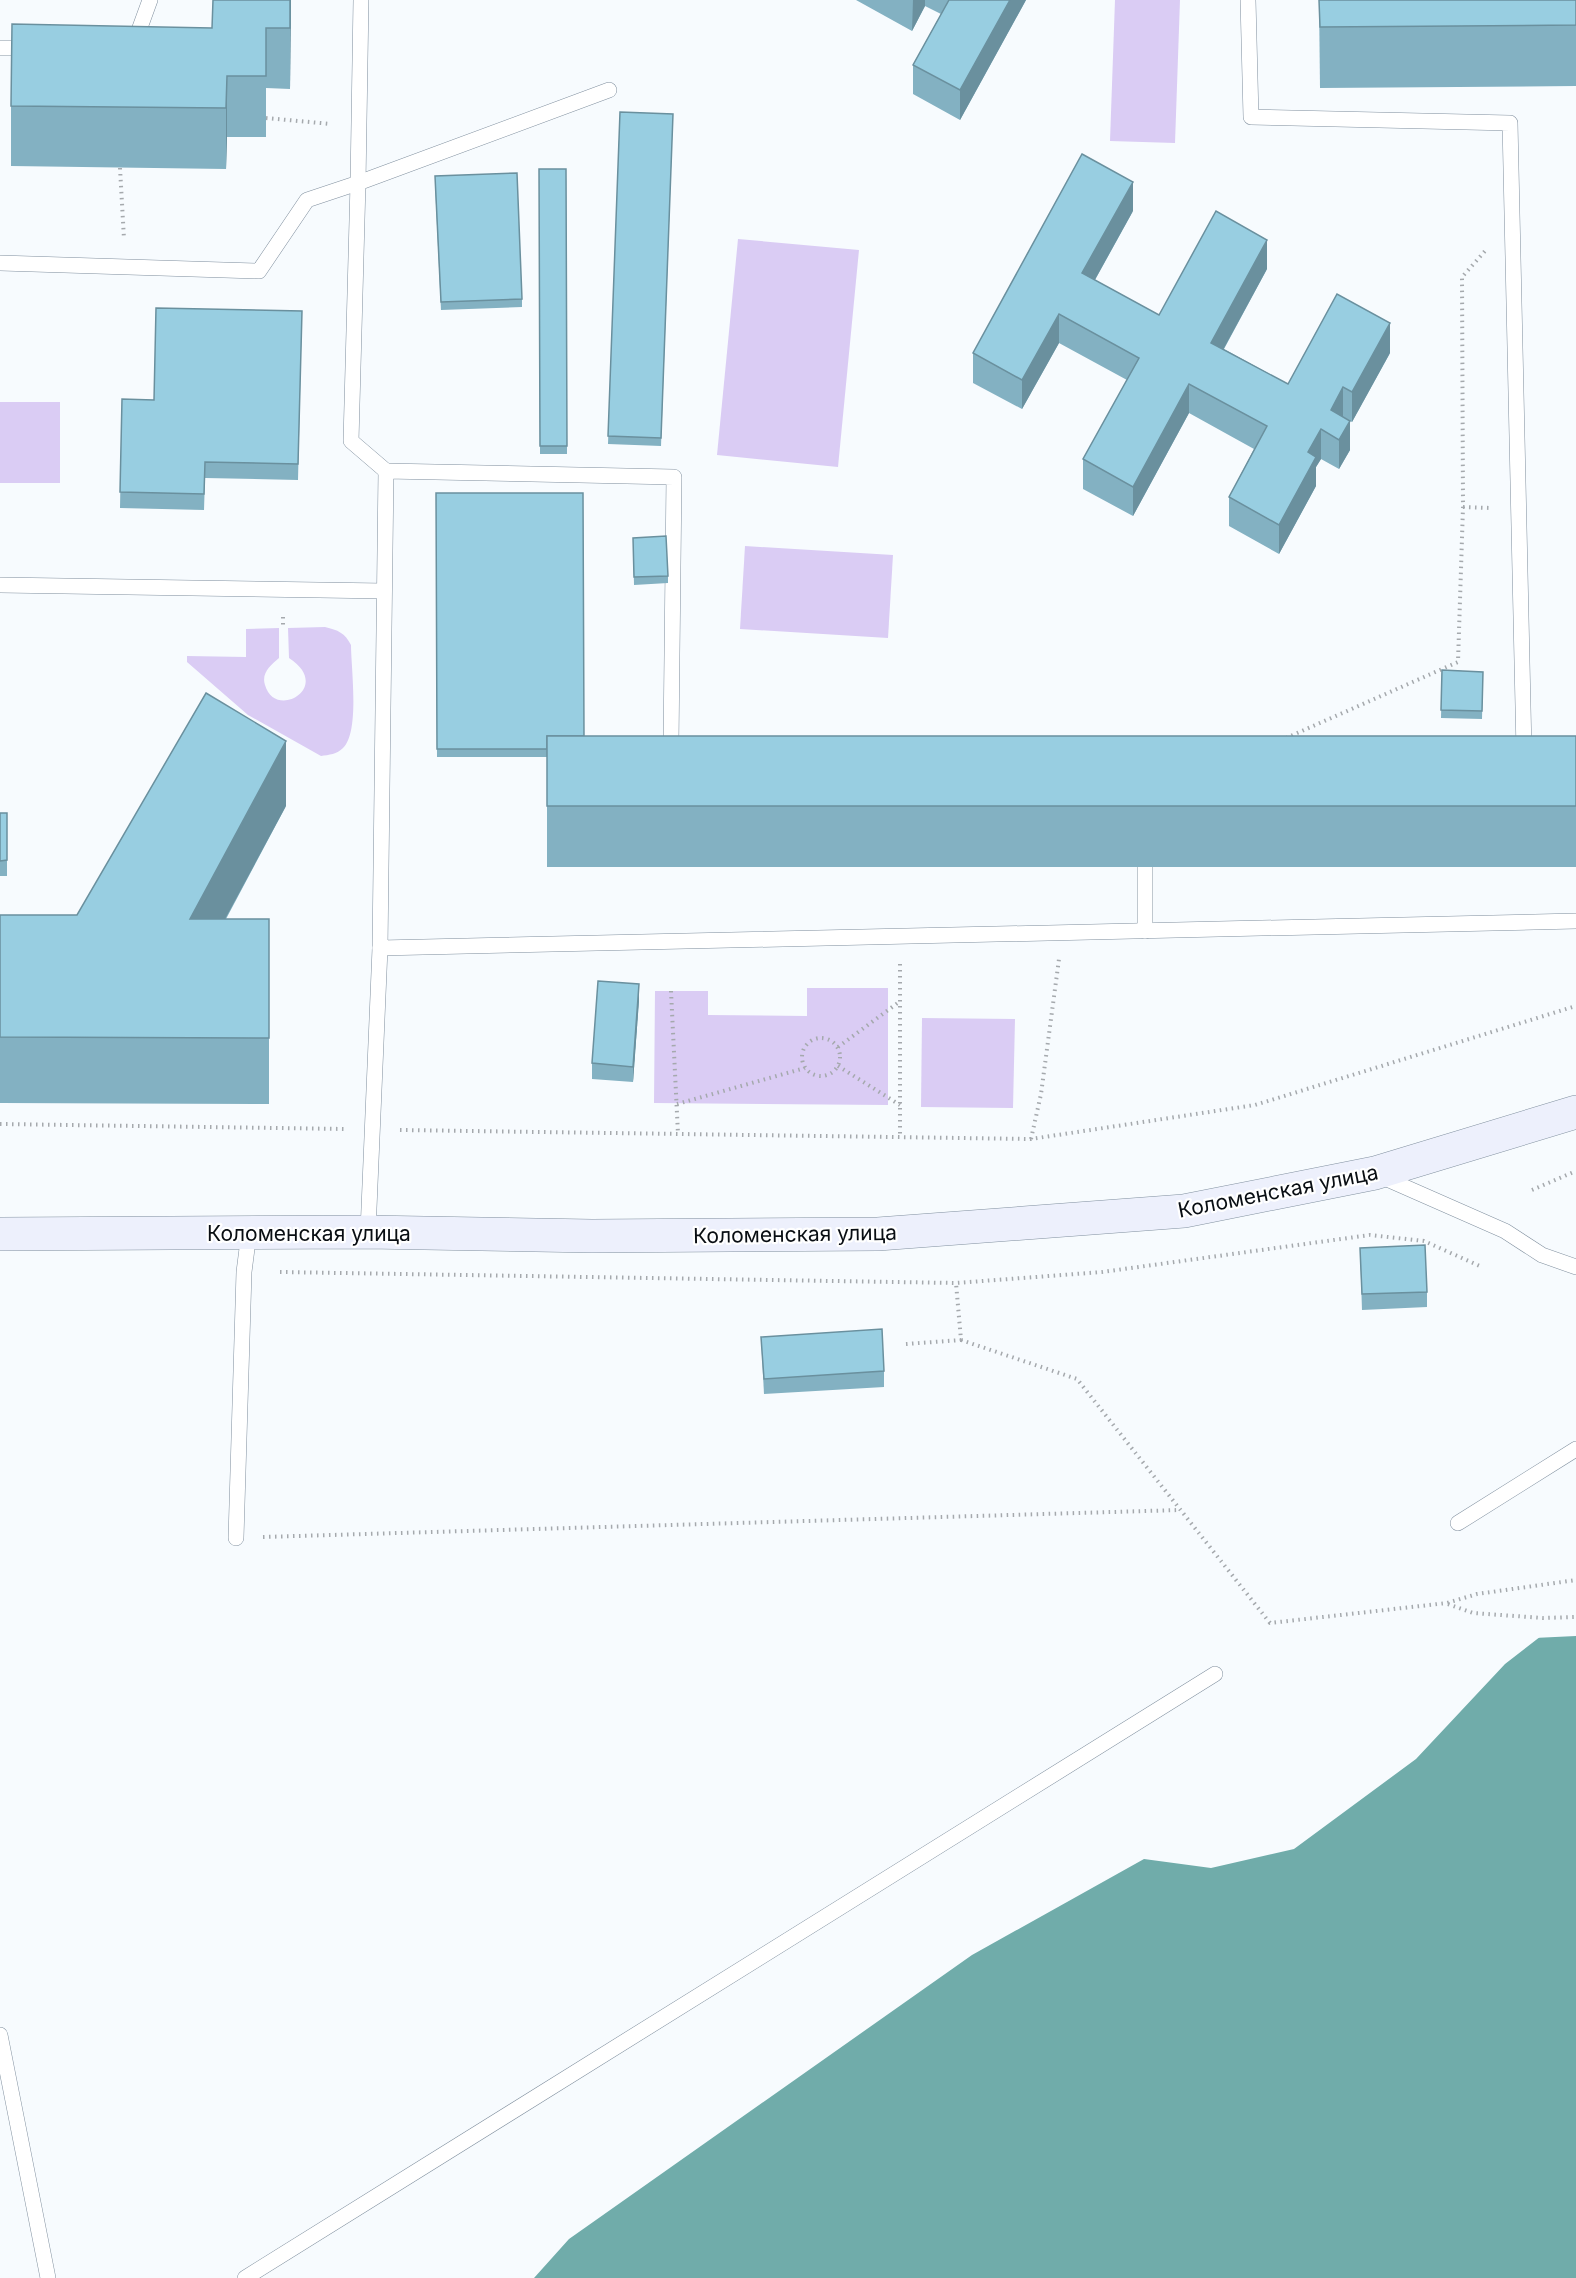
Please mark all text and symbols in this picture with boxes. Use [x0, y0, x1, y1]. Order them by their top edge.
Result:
street label: Коломенская улица [1176, 1159, 1380, 1223]
street label: Коломенская улица [693, 1220, 897, 1248]
street label: Коломенская улица [207, 1221, 411, 1246]

